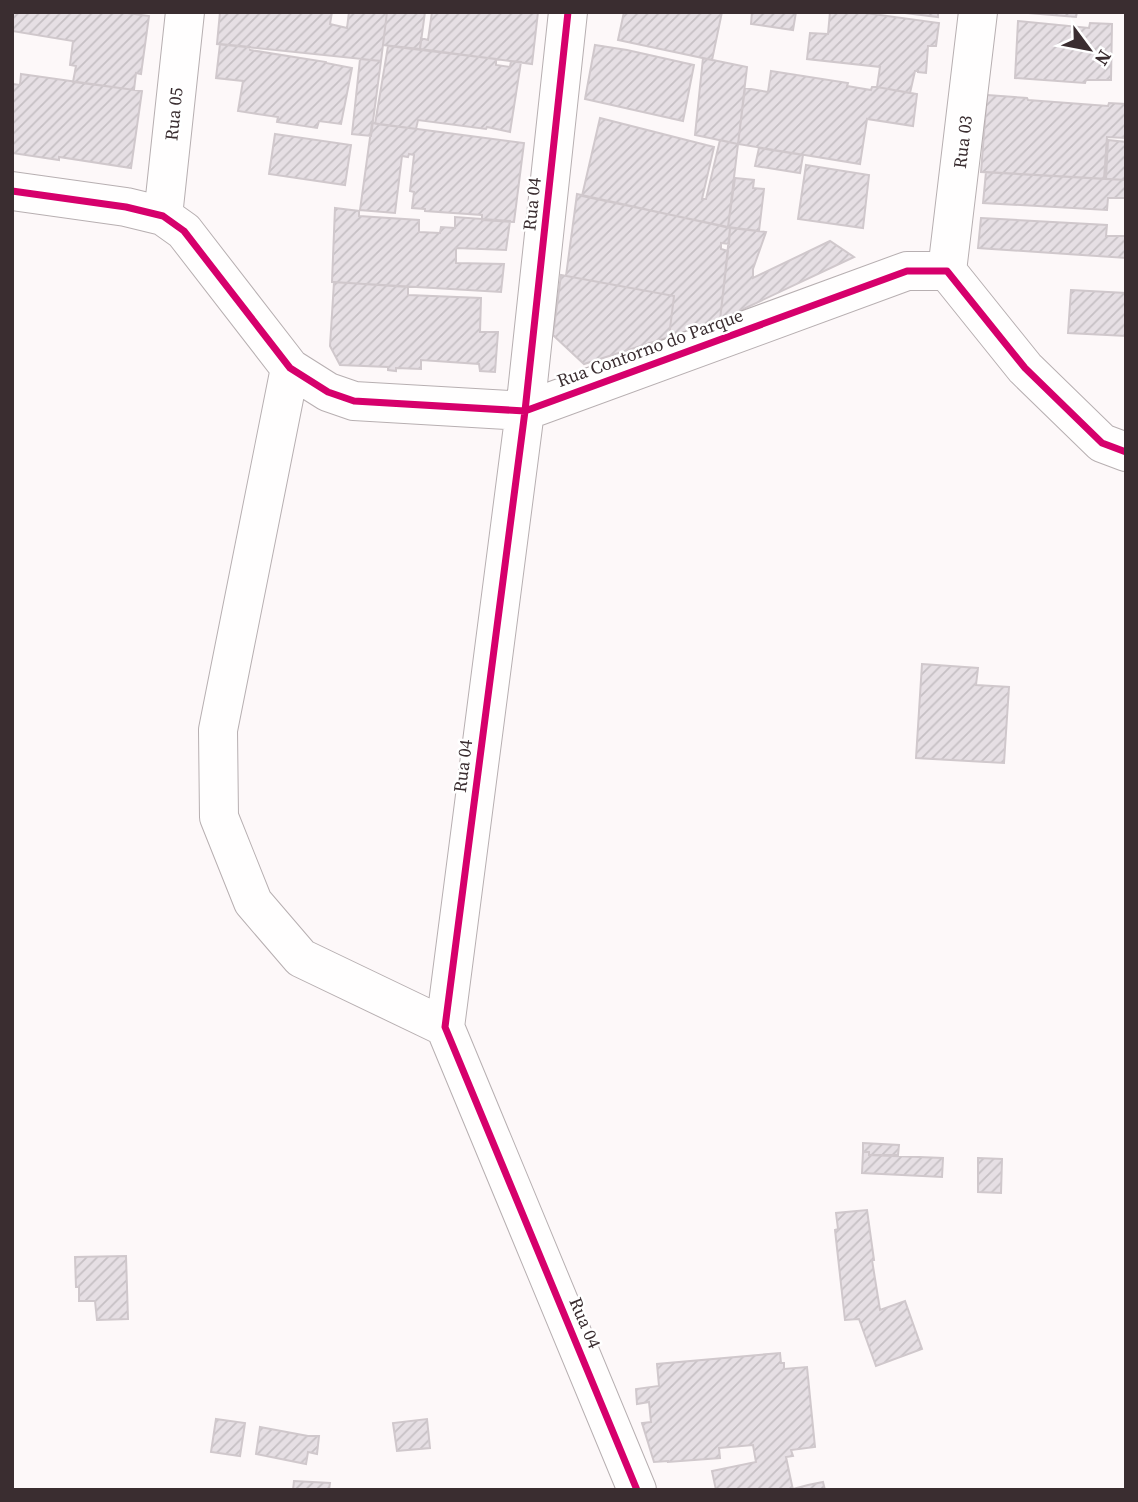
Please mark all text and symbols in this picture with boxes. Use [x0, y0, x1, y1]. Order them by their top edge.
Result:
north arrow [1054, 14, 1124, 84]
text: N [1089, 45, 1118, 71]
street label: Rua 05 [158, 86, 189, 142]
street label: Rua 03 [947, 114, 978, 170]
street label: Rua 04 [516, 176, 547, 232]
street label: Rua Contorno do Parque [553, 302, 747, 393]
street label: Rua 04 [447, 738, 478, 794]
street label: Rua 04 [564, 1293, 607, 1352]

